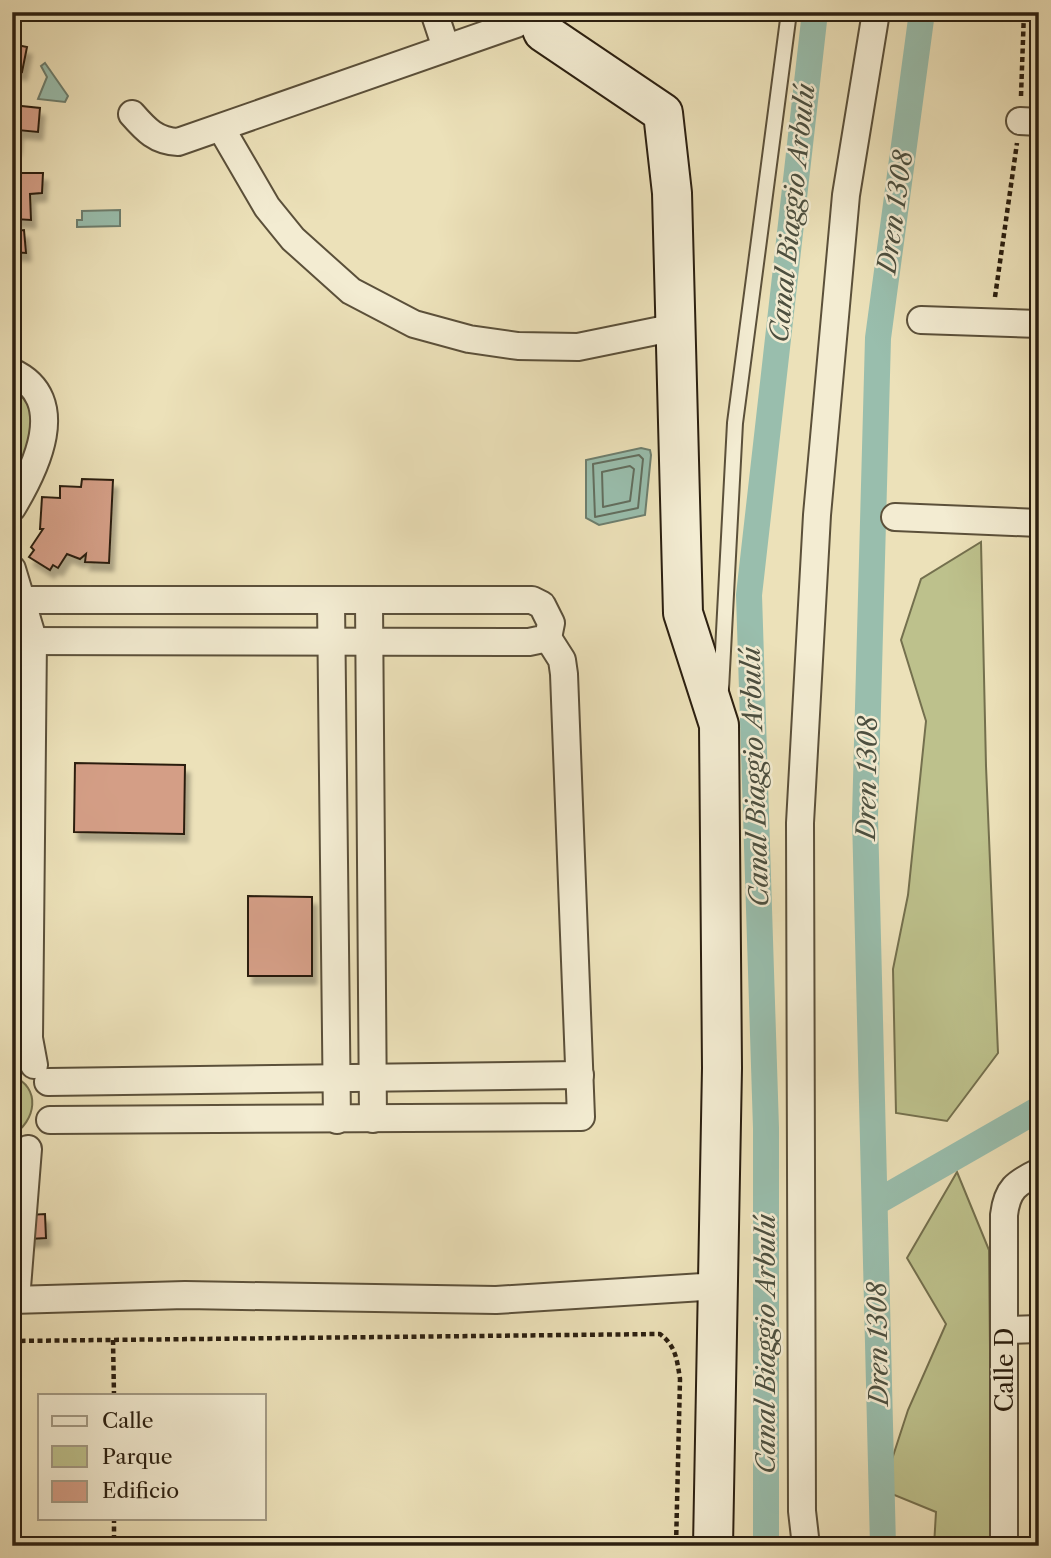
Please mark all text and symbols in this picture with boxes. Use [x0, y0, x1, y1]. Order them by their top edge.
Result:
water label: Canal Biaggio Arbulú [763, 81, 822, 344]
water label: Dren 1308 [870, 148, 920, 277]
water label: Canal Biaggio Arbulú [734, 646, 776, 907]
water label: Dren 1308 [850, 715, 884, 842]
water label: Canal Biaggio Arbulú [750, 1213, 782, 1474]
water label: Dren 1308 [861, 1281, 895, 1408]
street label: Calle D [990, 1328, 1019, 1412]
legend [38, 1394, 266, 1520]
text: Calle [102, 1408, 154, 1433]
text: Parque [102, 1444, 173, 1469]
text: Edificio [102, 1478, 179, 1503]

